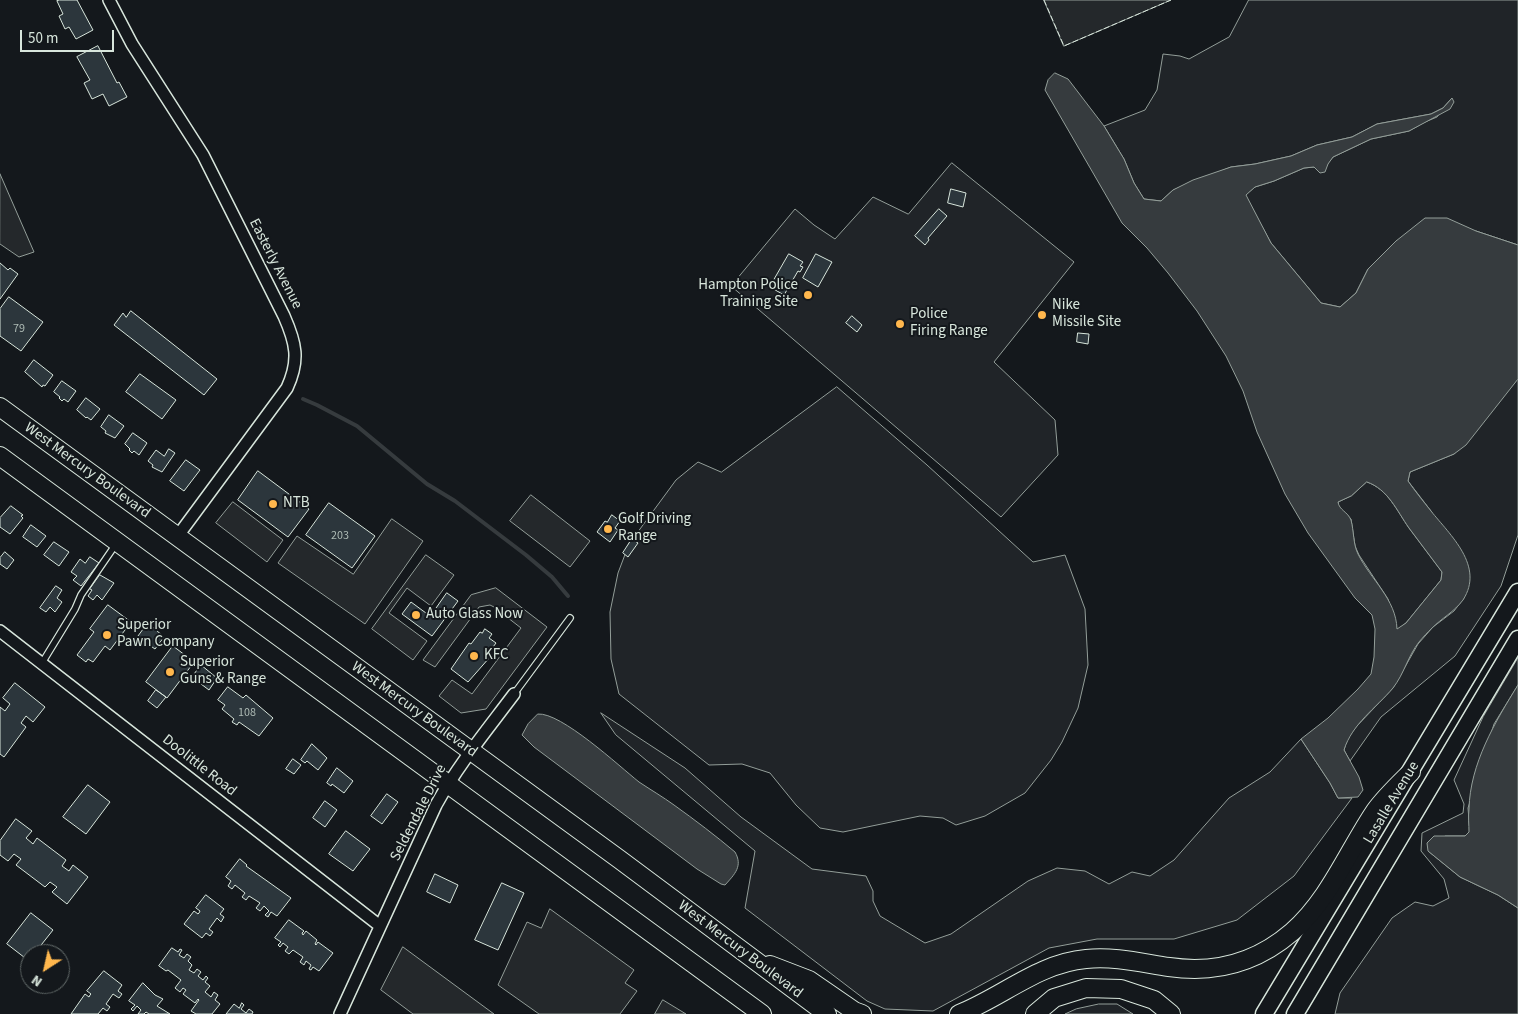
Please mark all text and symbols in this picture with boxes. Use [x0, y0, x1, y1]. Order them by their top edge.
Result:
scale bar [22, 20, 116, 52]
text: 50 m [28, 28, 58, 49]
street label: Easterly Avenue [245, 216, 305, 312]
place label: Hampton Police Training Site [698, 277, 798, 312]
marker: Hampton Police Training Site [802, 289, 814, 301]
place label: Nike Missile Site [1052, 297, 1121, 332]
place label: Police Firing Range [910, 306, 988, 341]
marker: Nike Missile Site [1036, 309, 1048, 321]
marker: Police Firing Range [894, 318, 906, 330]
house number: 79 [13, 322, 25, 336]
street label: West Mercury Boulevard [20, 419, 154, 523]
place label: NTB [283, 495, 310, 513]
marker: NTB [267, 498, 279, 510]
place label: Golf Driving Range [618, 511, 691, 546]
marker: Golf Driving Range [602, 523, 614, 535]
house number: 203 [331, 529, 349, 543]
place label: Auto Glass Now [426, 606, 523, 624]
marker: Auto Glass Now [410, 609, 422, 621]
place label: Superior Pawn Company [117, 617, 214, 652]
marker: Superior Pawn Company [101, 629, 113, 641]
place label: KFC [484, 647, 509, 665]
marker: KFC [468, 650, 480, 662]
place label: Superior Guns & Range [180, 654, 266, 689]
street label: West Mercury Boulevard [347, 658, 481, 762]
marker: Superior Guns & Range [164, 666, 176, 678]
house number: 108 [238, 706, 256, 720]
street label: Doolittle Road [158, 731, 240, 801]
street label: Lasalle Avenue [1360, 759, 1424, 847]
street label: Seldendale Drive [387, 762, 451, 864]
street label: West Mercury Boulevard [674, 897, 806, 1003]
north arrow [20, 944, 70, 994]
text: N [27, 970, 47, 991]

